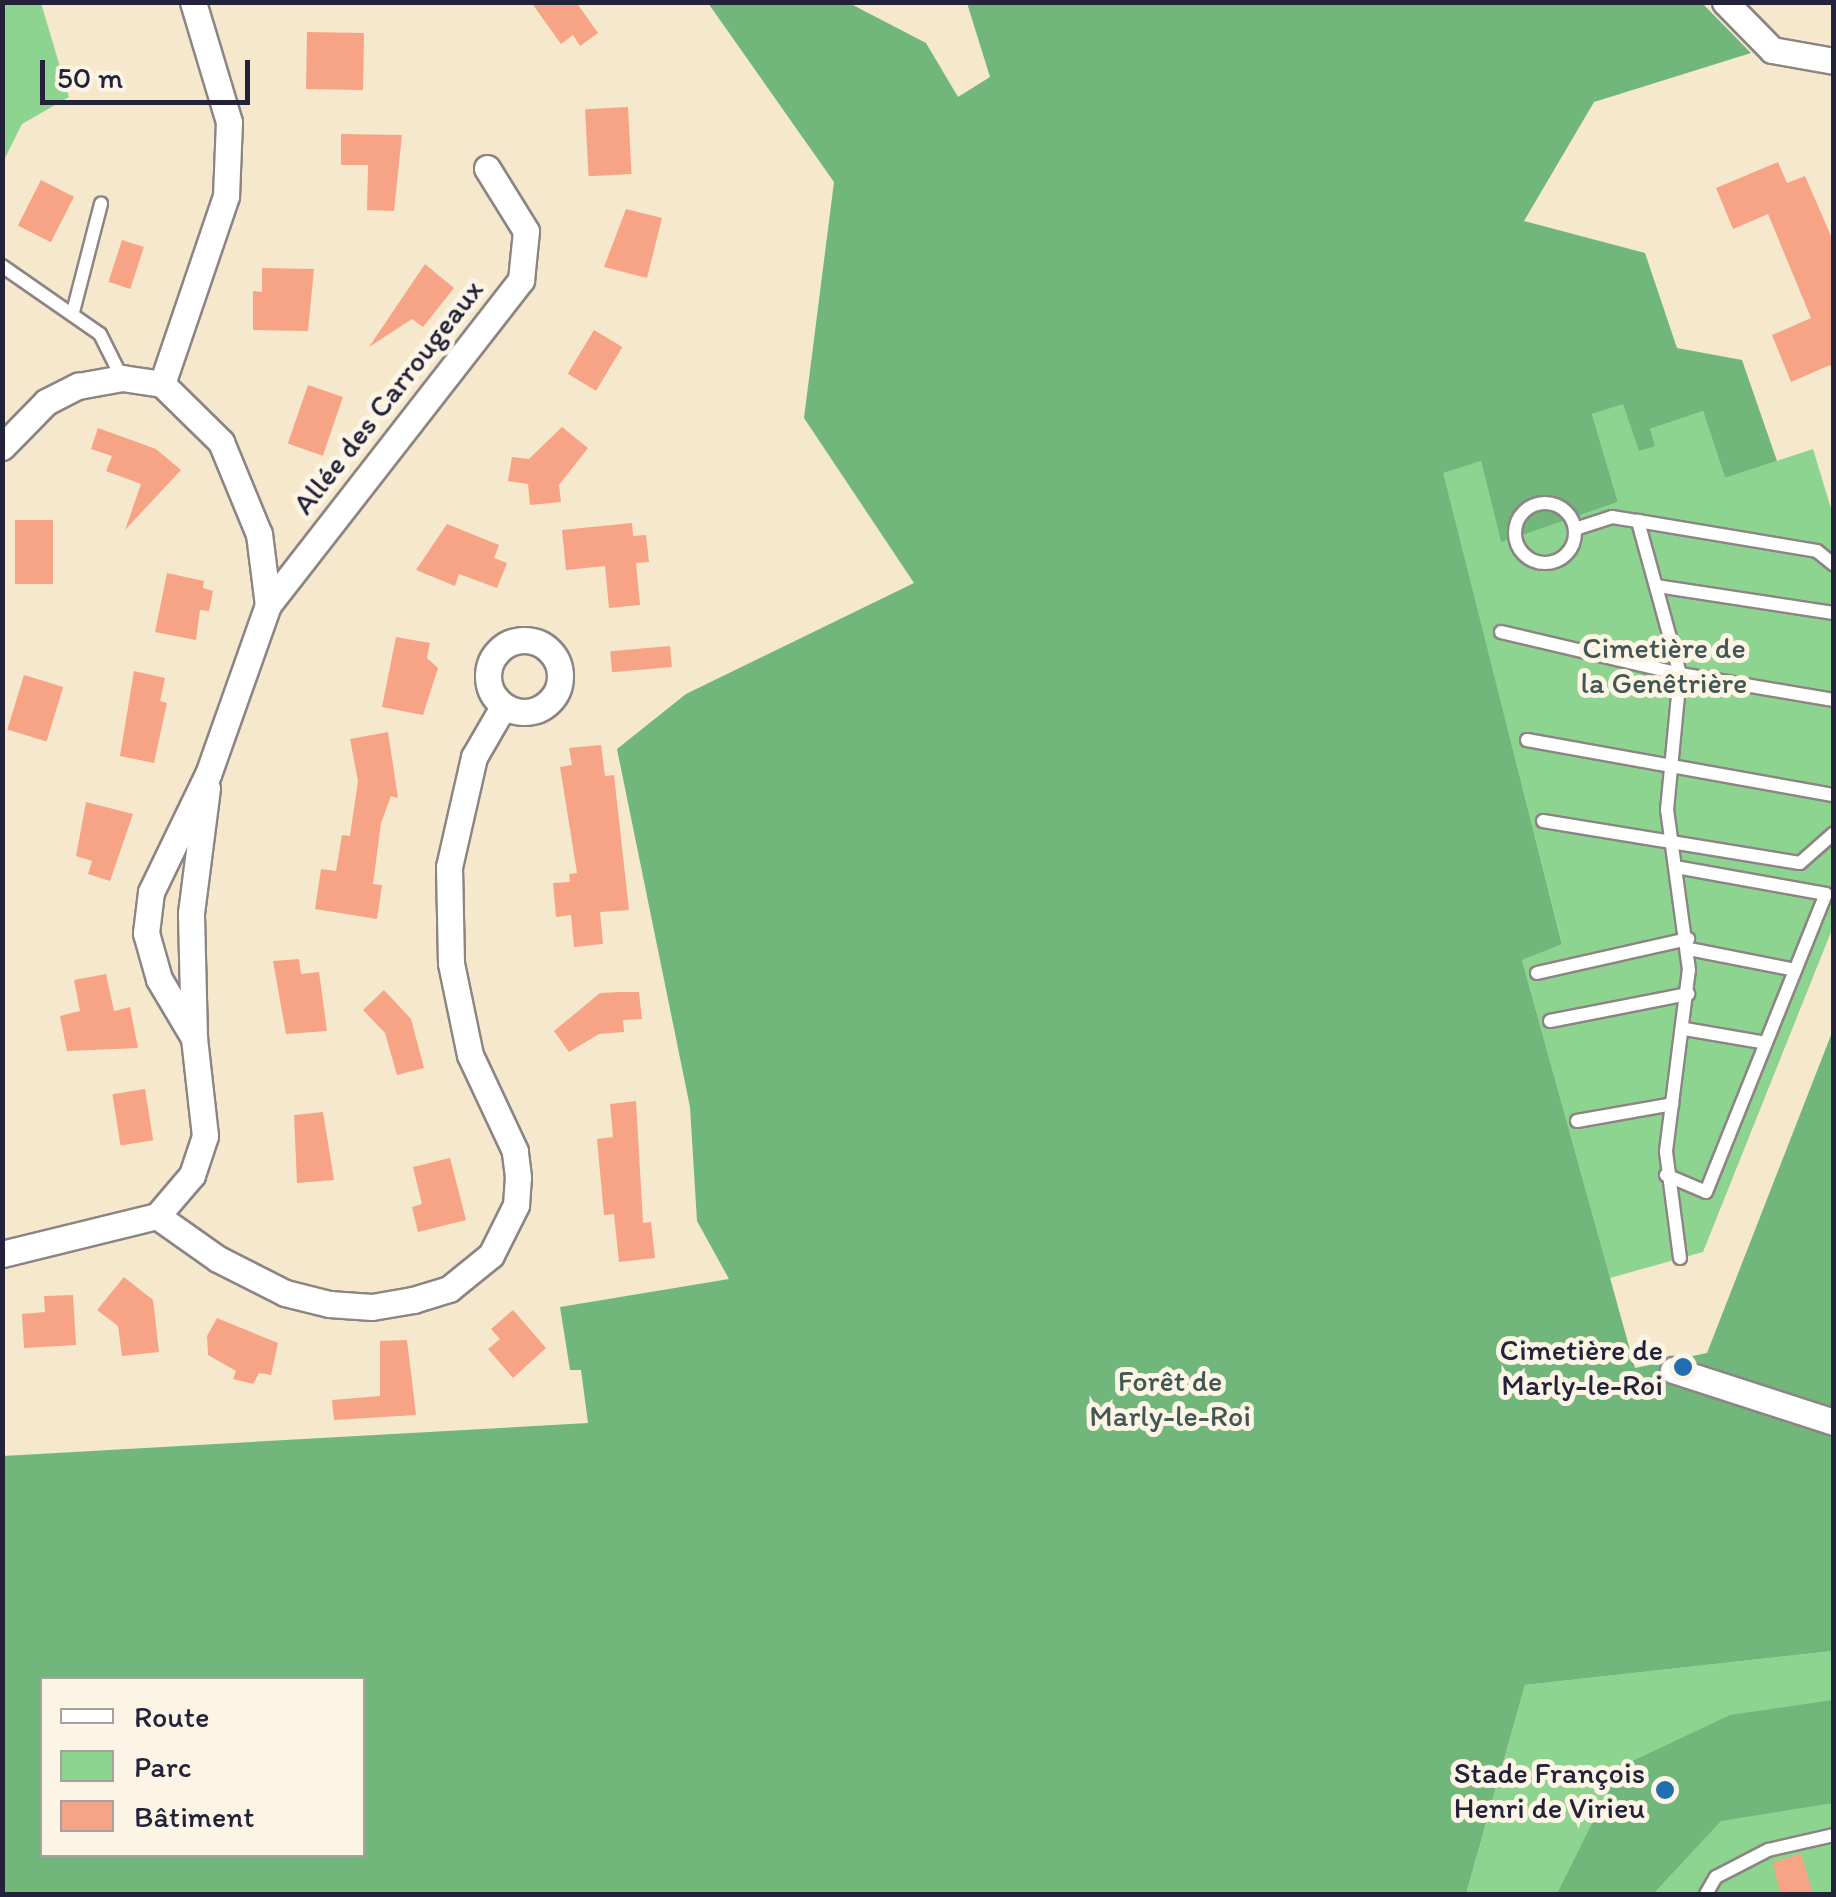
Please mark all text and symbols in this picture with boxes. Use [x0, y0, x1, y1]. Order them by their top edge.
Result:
scale bar [45, 40, 255, 102]
text: 50 m [57, 59, 123, 96]
street label: Allée des Carrougeaux [285, 272, 491, 522]
park label: Cimetière de la Genêtrière [1580, 630, 1748, 700]
place label: Cimetière de Marly-le-Roi [1500, 1332, 1663, 1402]
marker: Cimetière de Marly-le-Roi [1672, 1356, 1694, 1378]
park label: Forêt de Marly-le-Roi [1089, 1363, 1251, 1434]
legend [40, 1677, 365, 1857]
text: Route [134, 1698, 209, 1735]
text: Parc [134, 1748, 191, 1785]
place label: Stade François Henri de Virieu [1454, 1755, 1645, 1826]
marker: Stade François Henri de Virieu [1654, 1779, 1676, 1801]
text: Bâtiment [134, 1798, 255, 1835]

